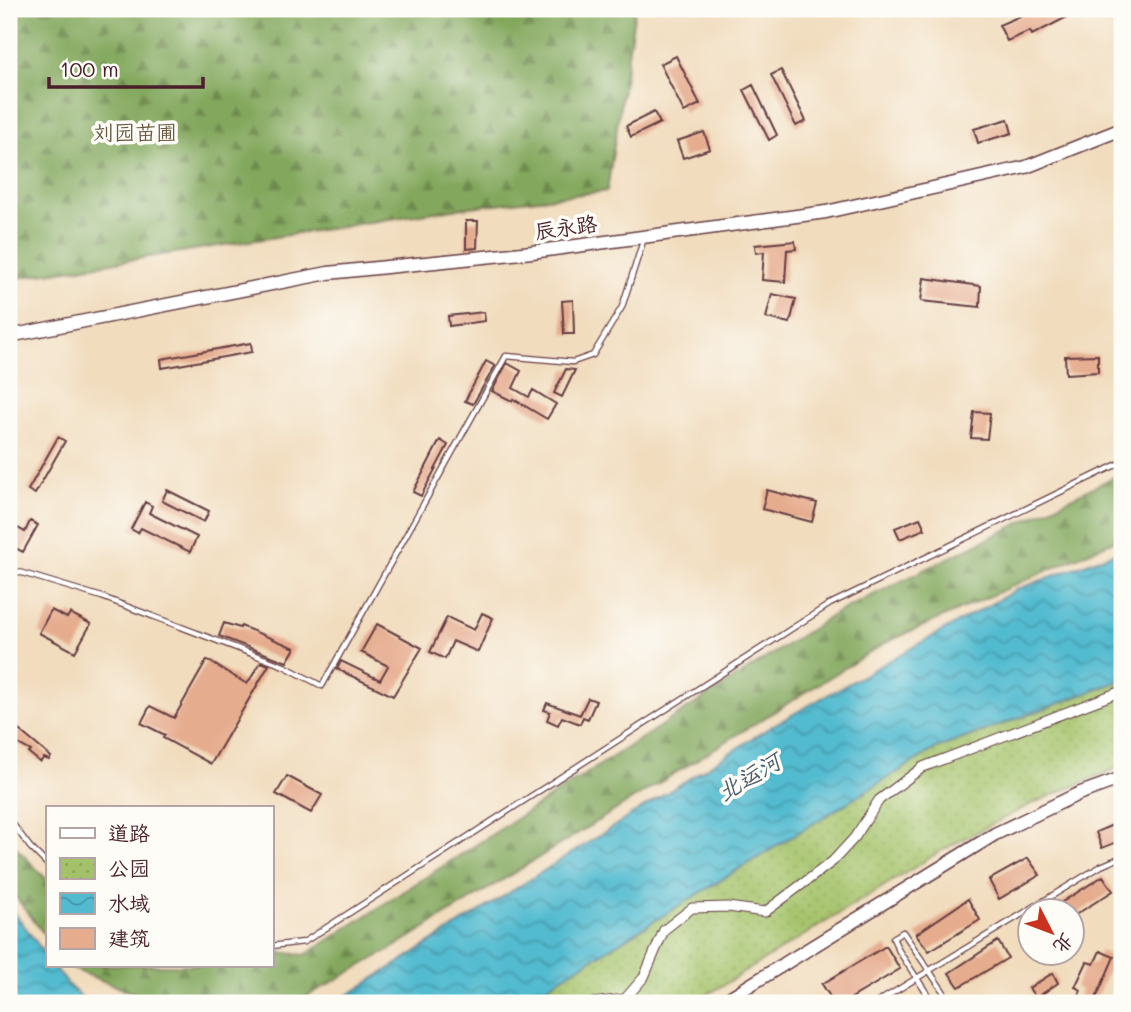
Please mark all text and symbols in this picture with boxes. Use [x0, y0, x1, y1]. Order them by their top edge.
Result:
scale bar [49, 46, 203, 90]
text: 100 m [60, 55, 119, 82]
park label: 刘园苗圃 [93, 118, 177, 145]
street label: 辰永路 [533, 209, 599, 244]
water label: 北运河 [711, 743, 789, 807]
legend [46, 806, 273, 967]
text: 道路 [108, 819, 150, 846]
text: 公园 [108, 854, 150, 881]
text: 水域 [108, 889, 150, 916]
north arrow [1016, 897, 1086, 967]
text: 建筑 [108, 924, 150, 951]
text: 北 [1048, 928, 1080, 959]

